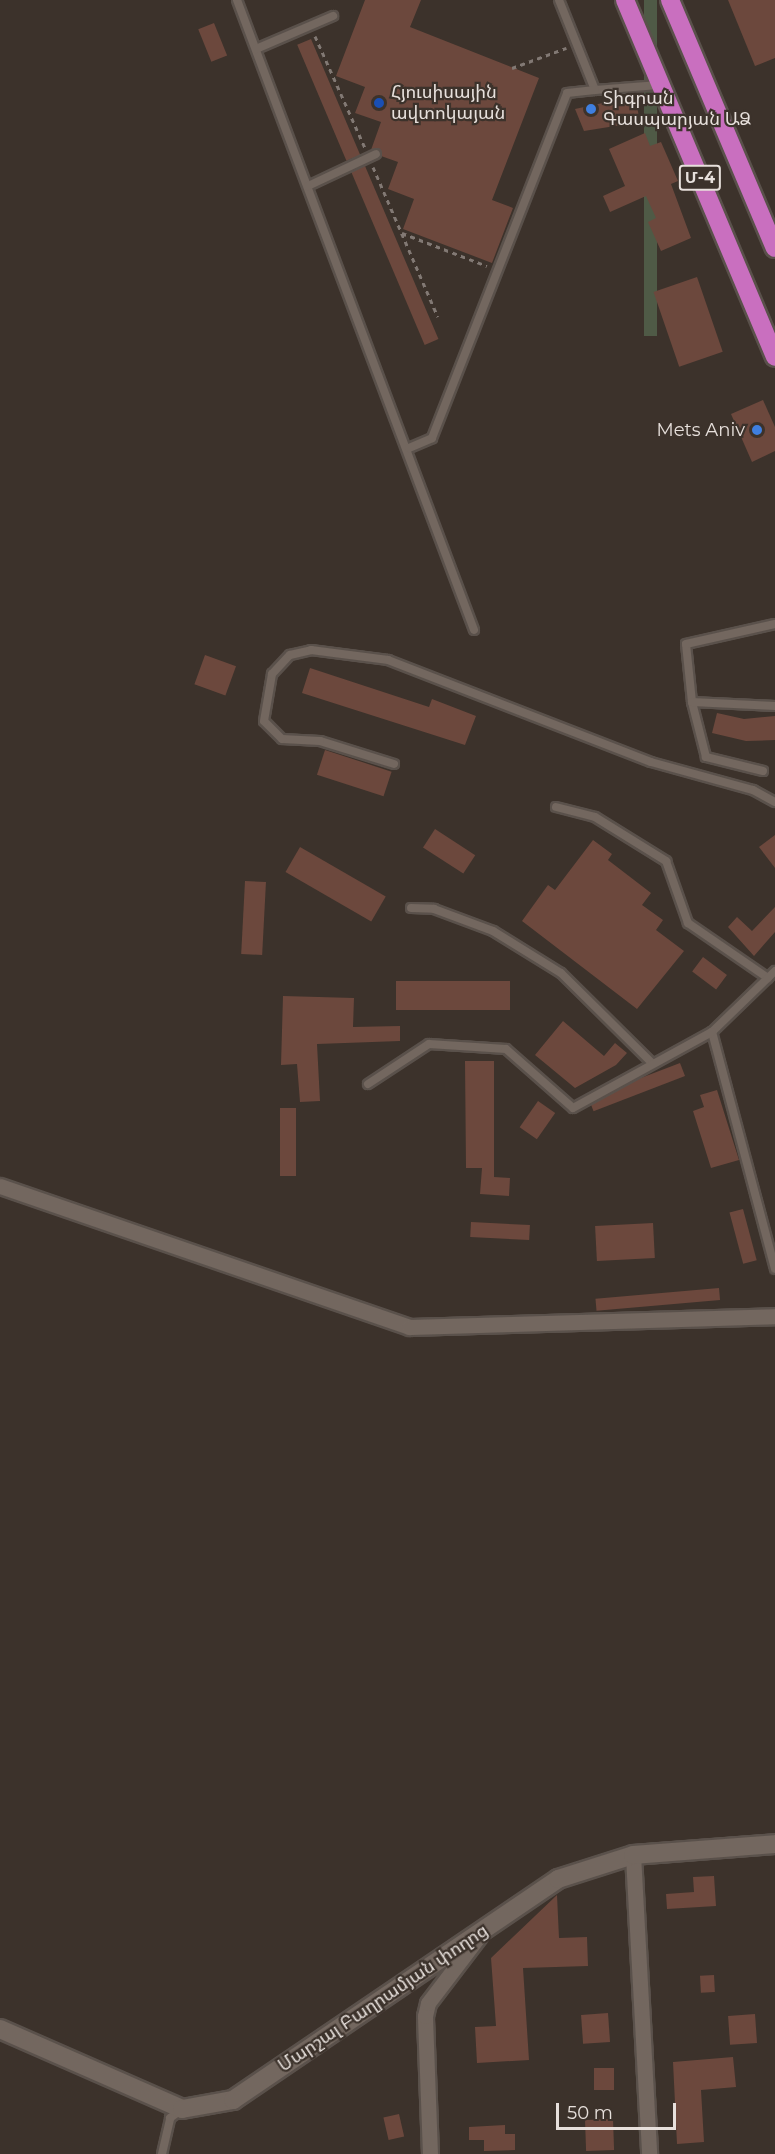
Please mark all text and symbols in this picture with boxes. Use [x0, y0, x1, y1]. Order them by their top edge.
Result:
place label: Հյուսիսային ավտոկայան [391, 82, 505, 124]
place label: Տիգրան Գասպարյան ԱՁ [603, 88, 751, 130]
marker: Հյուսիսային ավտոկայան [372, 96, 386, 110]
marker: Տիգրան Գասպարյան ԱՁ [584, 102, 598, 116]
road number: Մ-4 [678, 165, 722, 191]
place label: Mets Aniv [656, 419, 745, 441]
marker: Mets Aniv [750, 423, 764, 437]
street label: Մարշալ Բաղրամյան փողոց [274, 1920, 492, 2076]
scale bar [559, 2091, 679, 2129]
text: 50 m [567, 2102, 613, 2124]

